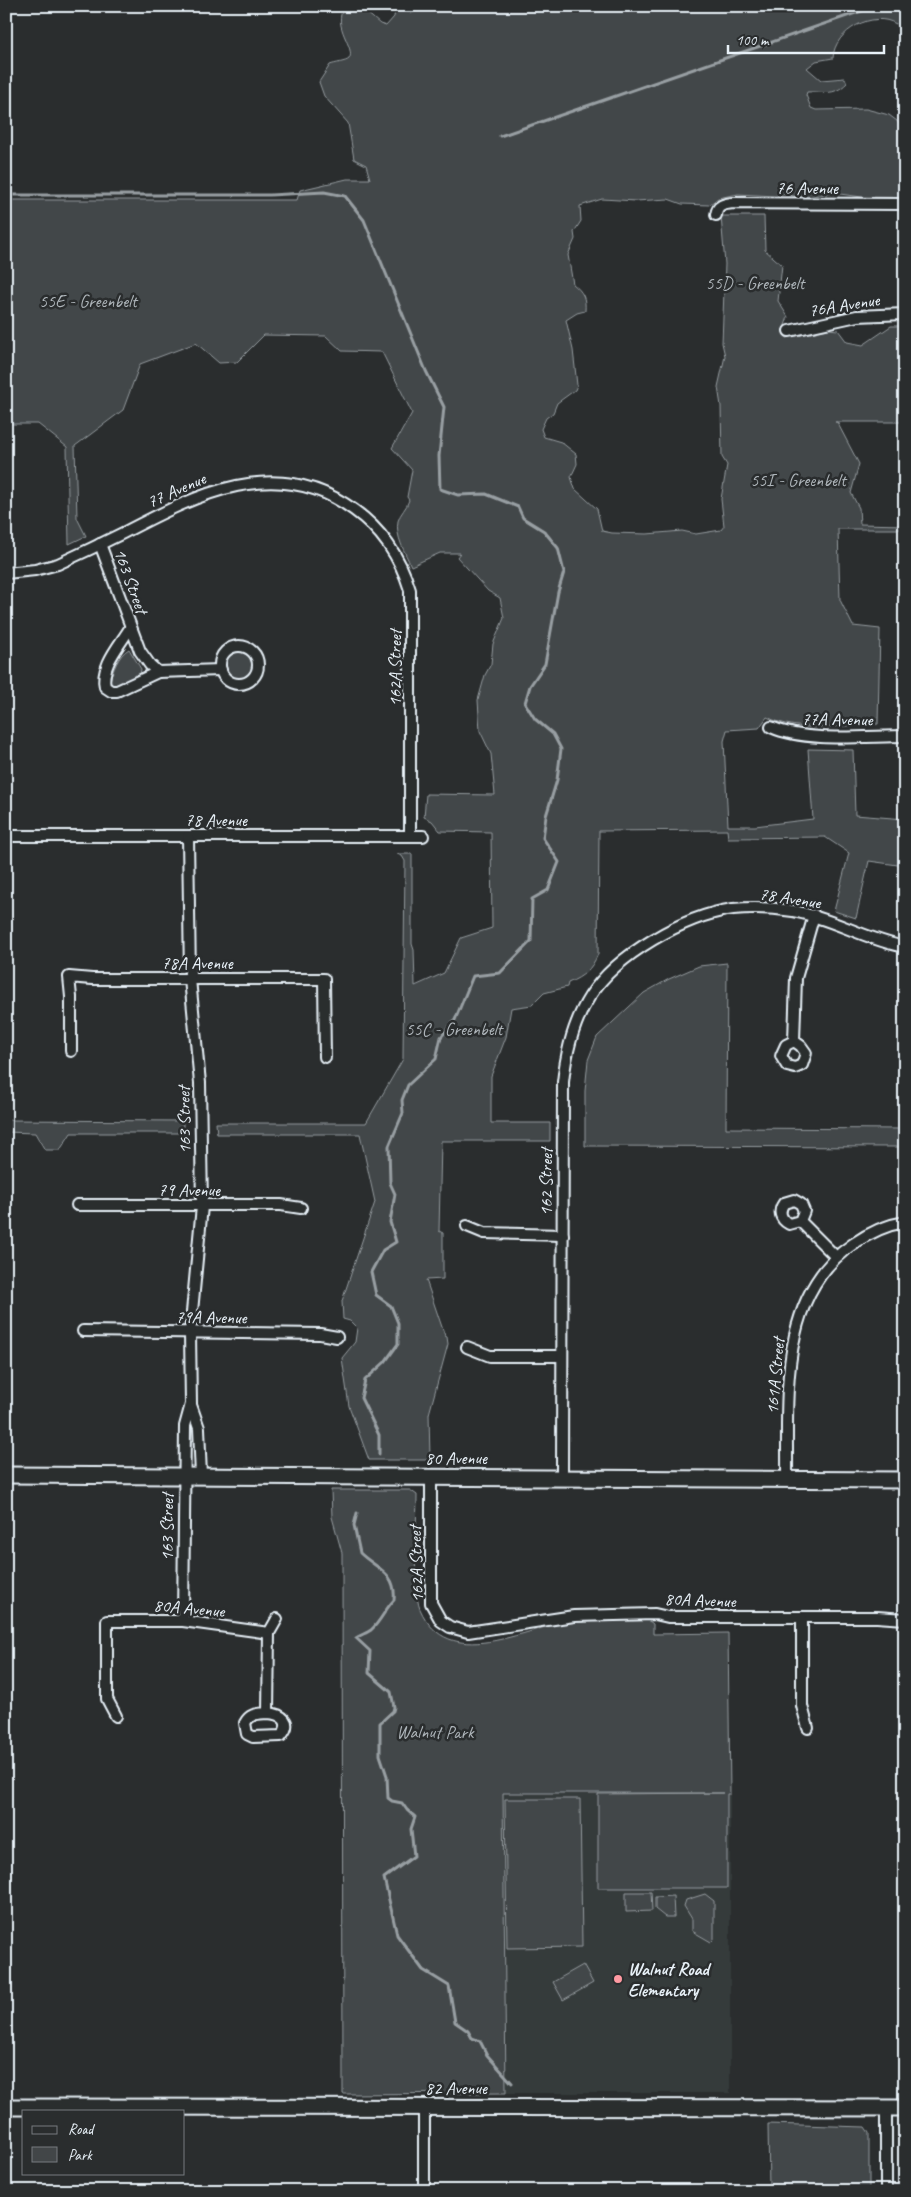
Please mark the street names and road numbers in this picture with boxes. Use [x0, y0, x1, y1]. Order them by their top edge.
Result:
street label: 76 Avenue [776, 177, 839, 199]
street label: 76A Avenue [807, 288, 882, 321]
street label: 77 Avenue [143, 467, 210, 513]
street label: 163 Street [109, 545, 154, 619]
street label: 162A Street [384, 627, 406, 706]
street label: 77A Avenue [801, 707, 874, 731]
street label: 78 Avenue [185, 809, 248, 831]
street label: 78 Avenue [758, 882, 823, 914]
street label: 78A Avenue [161, 952, 234, 974]
street label: 163 Street [172, 1083, 196, 1154]
street label: 162 Street [535, 1145, 557, 1216]
street label: 79 Avenue [158, 1179, 221, 1201]
street label: 79A Avenue [175, 1305, 248, 1329]
street label: 161A Street [761, 1334, 790, 1415]
street label: 80 Avenue [425, 1447, 488, 1469]
street label: 163 Street [156, 1490, 178, 1561]
street label: 162A Street [404, 1522, 428, 1603]
street label: 80A Avenue [664, 1588, 737, 1612]
street label: 80A Avenue [153, 1594, 226, 1622]
street label: 82 Avenue [425, 2077, 488, 2099]

